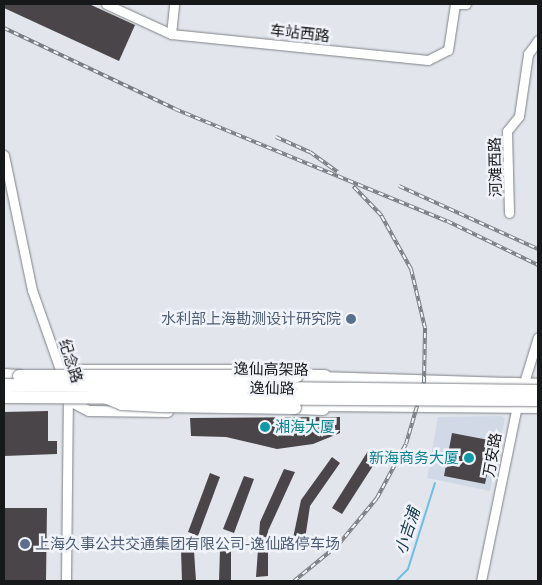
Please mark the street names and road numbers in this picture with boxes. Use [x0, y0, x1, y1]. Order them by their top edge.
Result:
street label: 车站西路 [269, 21, 331, 45]
street label: 河滩西路 [485, 137, 505, 197]
street label: 纪念路 [55, 337, 87, 385]
street label: 逸仙高架路 [233, 359, 309, 379]
street label: 逸仙路 [249, 379, 295, 397]
street label: 万安路 [479, 431, 505, 479]

